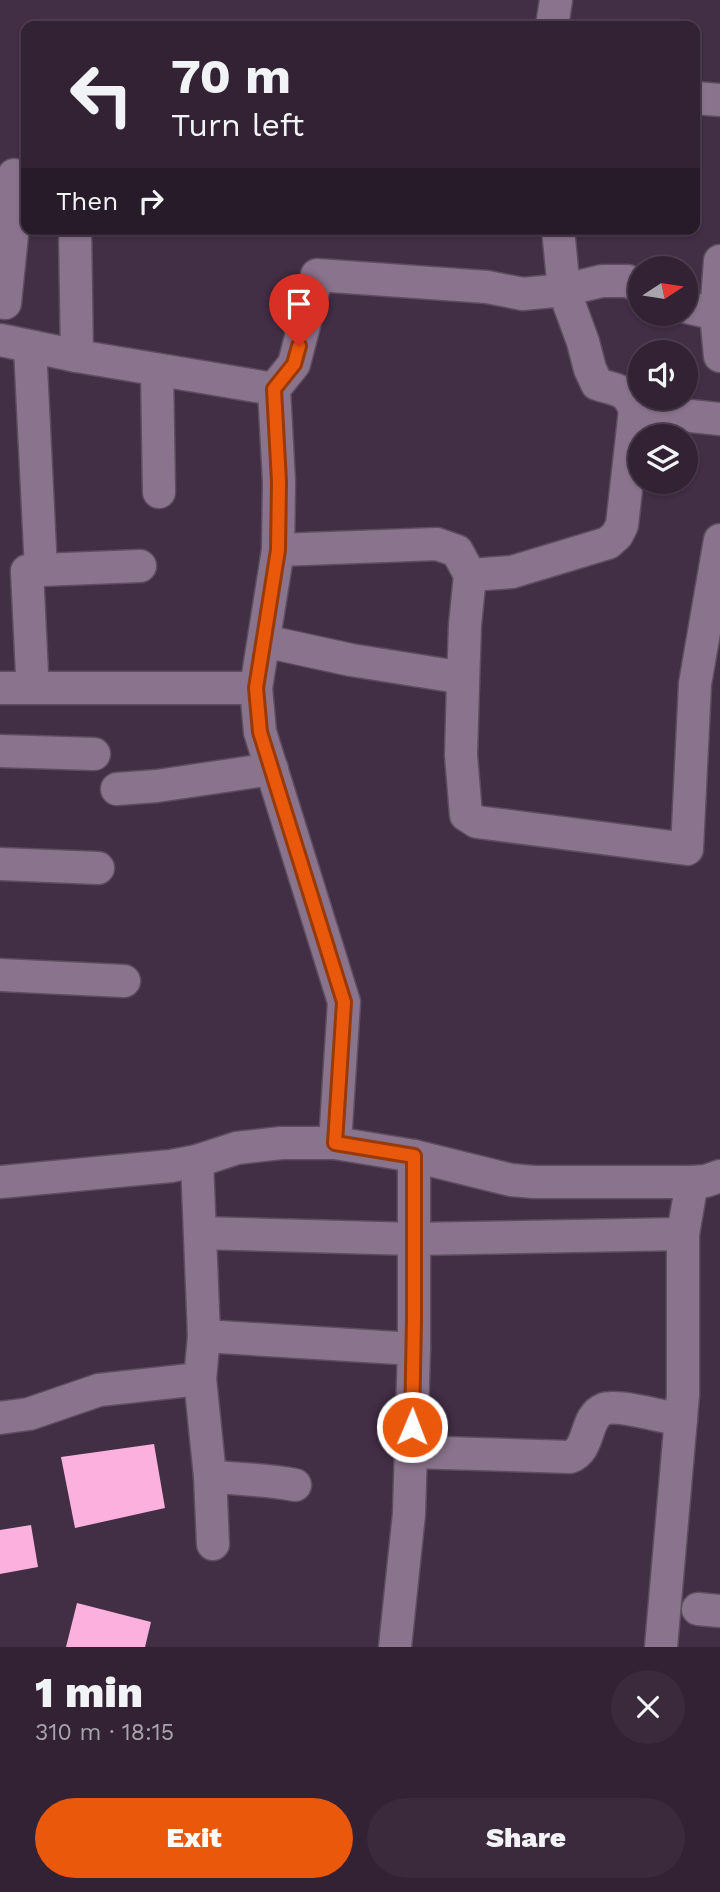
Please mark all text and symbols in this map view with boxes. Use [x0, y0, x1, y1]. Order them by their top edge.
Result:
text: 70 m [171, 47, 291, 105]
icon: left [56, 49, 147, 140]
text: Turn left [171, 106, 304, 144]
icon: right [132, 182, 170, 220]
text: Then [56, 186, 118, 216]
north arrow [628, 256, 698, 326]
map controls [628, 256, 698, 494]
pin [269, 274, 329, 346]
icon: arrive [280, 285, 318, 323]
button: sound [628, 340, 698, 410]
button: layers [628, 424, 698, 494]
position arrow [375, 1390, 449, 1464]
text: 1 min [35, 1668, 143, 1717]
button: close [611, 1670, 685, 1744]
text: 310 m · 18:15 [35, 1719, 174, 1746]
button: Exit [35, 1798, 353, 1878]
button: Share [367, 1798, 685, 1878]

